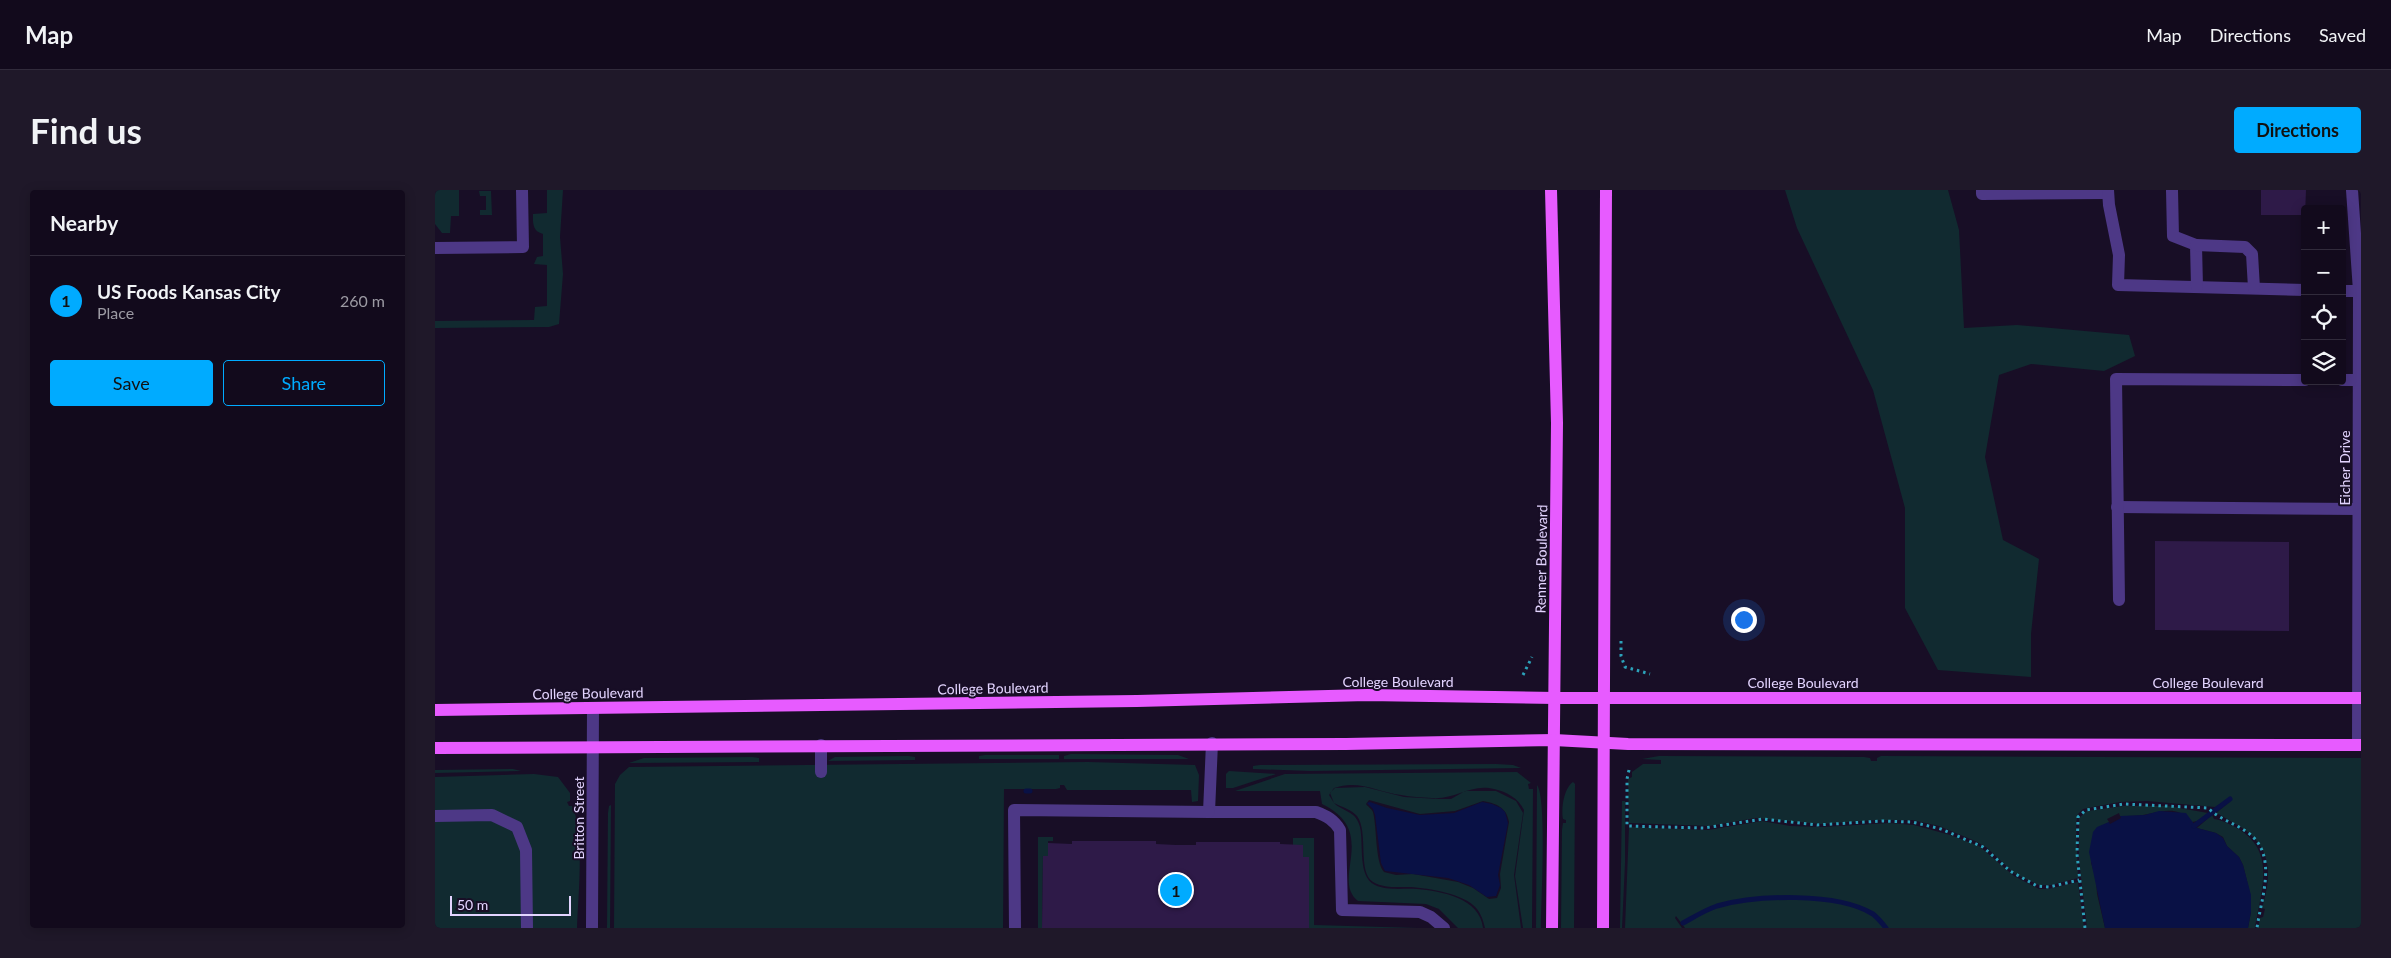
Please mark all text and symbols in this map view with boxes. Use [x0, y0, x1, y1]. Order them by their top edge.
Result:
text: Map [25, 20, 73, 49]
text: Map [2146, 24, 2182, 46]
text: Directions [2210, 24, 2291, 46]
text: Saved [2319, 24, 2366, 46]
button: Directions [2234, 107, 2361, 153]
text: Find us [30, 109, 142, 151]
map controls [2301, 205, 2346, 385]
button: + [2301, 205, 2346, 250]
text: Nearby [50, 210, 118, 235]
button: − [2301, 250, 2346, 295]
text: US Foods Kansas City [97, 280, 280, 303]
text: 1 [61, 291, 71, 310]
text: 260 m [340, 291, 385, 310]
button: locate [2301, 295, 2346, 340]
text: Place [97, 303, 134, 322]
button: layers [2301, 340, 2346, 385]
button: Save [50, 360, 213, 406]
button: Share [223, 360, 385, 406]
street label: Eicher Drive [2336, 430, 2353, 506]
street label: Renner Boulevard [1532, 504, 1550, 614]
your location [1731, 607, 1757, 633]
street label: College Boulevard [1342, 673, 1454, 690]
street label: College Boulevard [1747, 674, 1859, 691]
street label: College Boulevard [2152, 674, 2264, 691]
street label: College Boulevard [937, 679, 1049, 697]
street label: College Boulevard [532, 684, 644, 702]
street label: Britton Street [570, 776, 587, 860]
pin: 1 [1160, 871, 1192, 909]
scale bar [450, 893, 571, 916]
text: 50 m [457, 896, 488, 913]

